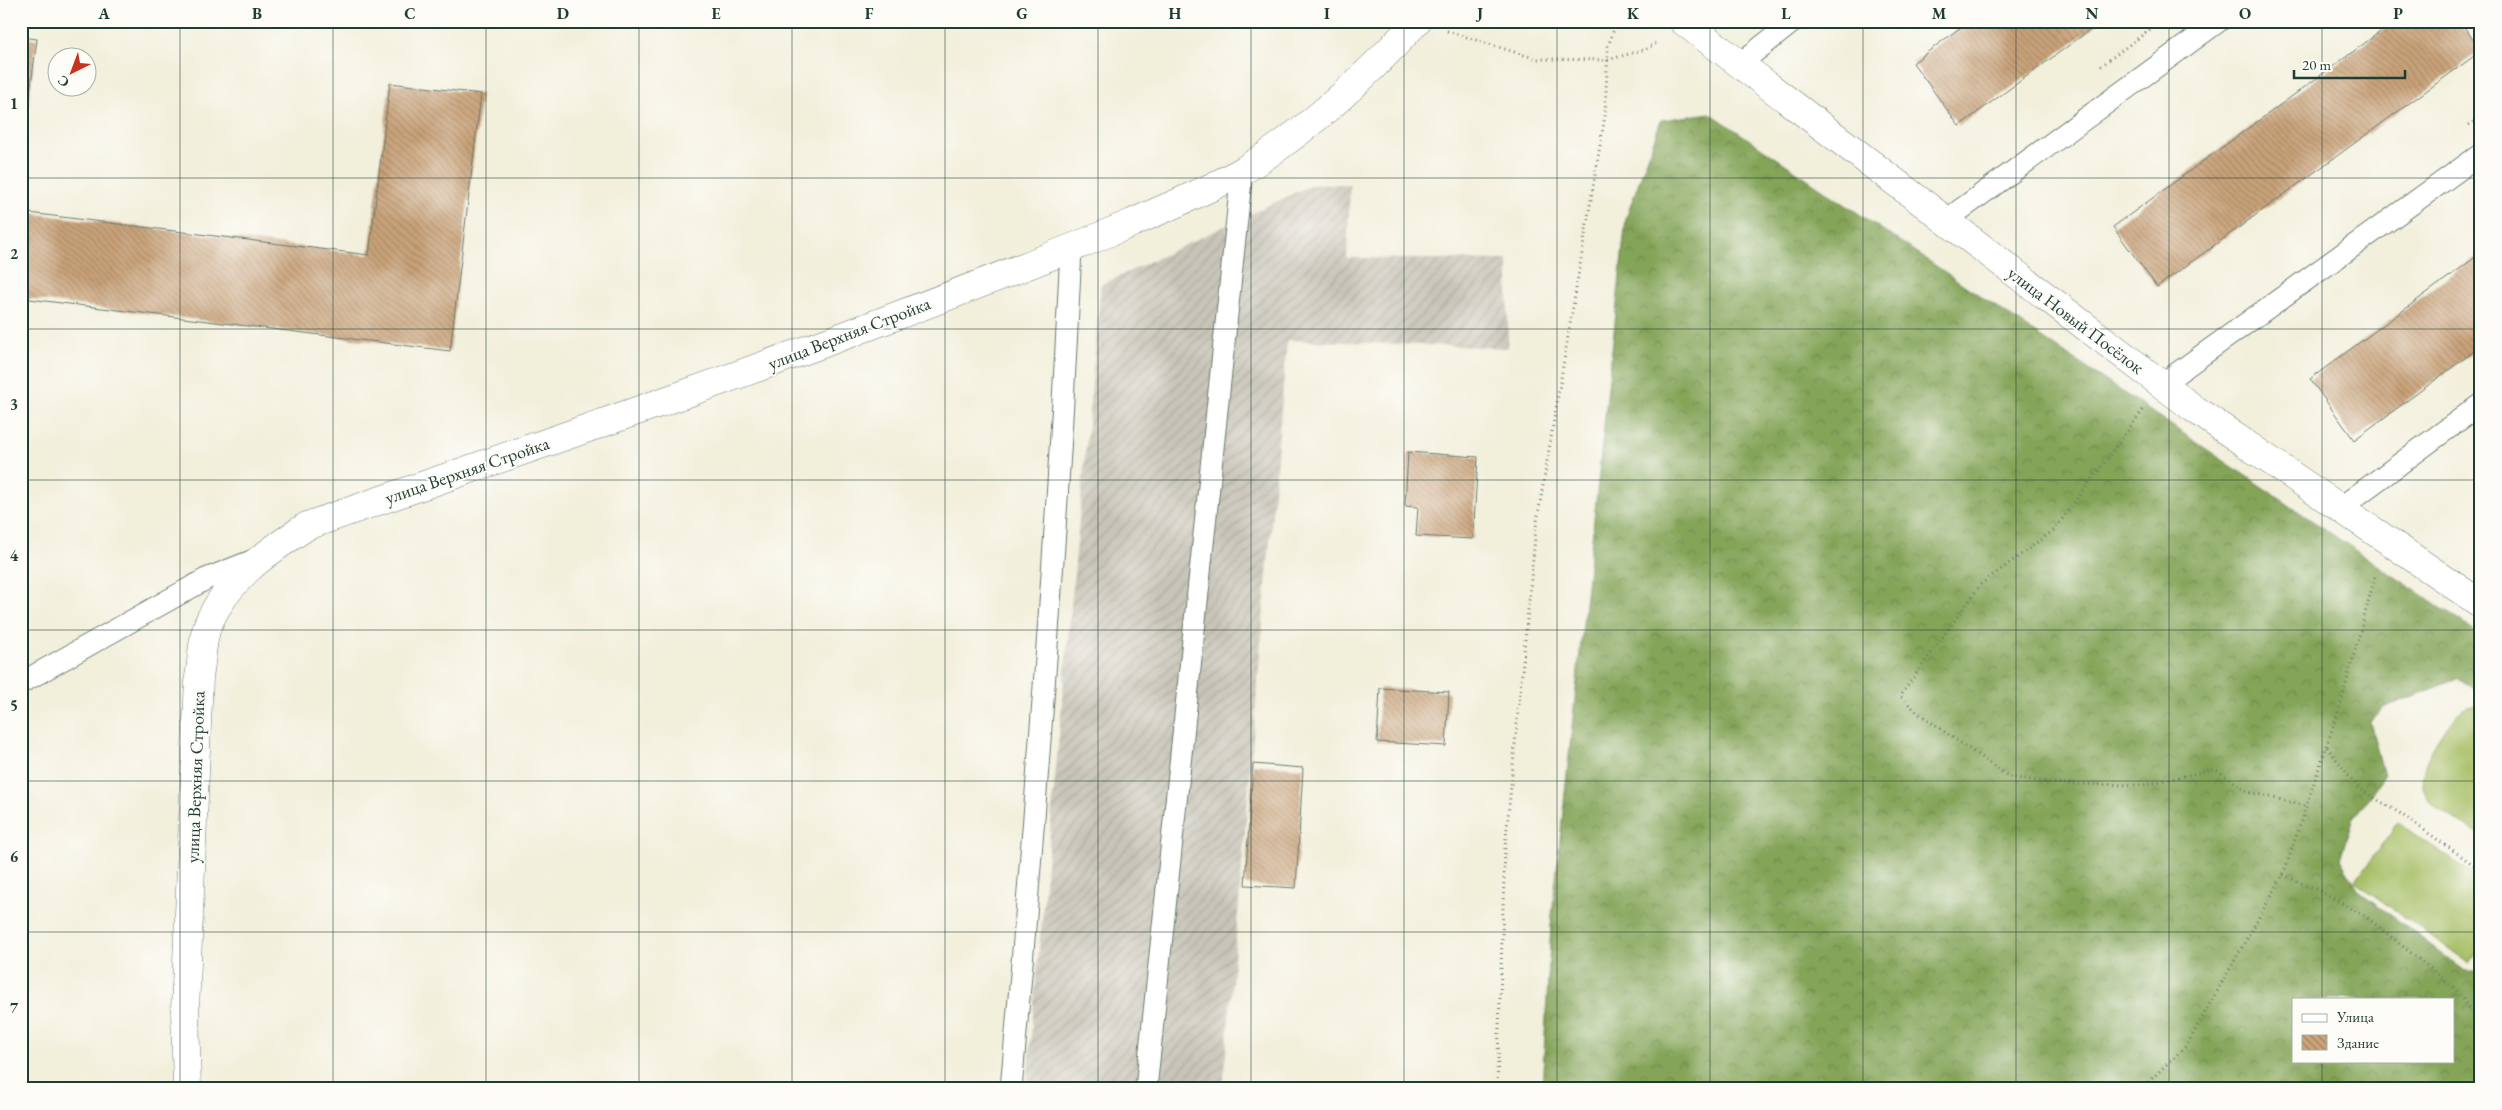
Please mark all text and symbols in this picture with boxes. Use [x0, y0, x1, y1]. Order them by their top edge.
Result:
text: A [97, 3, 110, 24]
text: B [252, 3, 262, 24]
text: C [404, 3, 416, 24]
text: D [557, 3, 569, 24]
text: E [711, 3, 721, 24]
text: F [865, 3, 874, 24]
text: G [1016, 3, 1028, 24]
text: H [1169, 3, 1182, 24]
text: I [1324, 3, 1330, 24]
text: J [1475, 3, 1483, 24]
text: K [1627, 3, 1640, 24]
text: L [1781, 3, 1791, 24]
text: M [1932, 3, 1947, 24]
text: N [2086, 3, 2099, 24]
text: O [2239, 3, 2251, 24]
text: P [2393, 3, 2403, 24]
north arrow [48, 48, 98, 98]
scale bar [2294, 48, 2406, 80]
text: 20 m [2302, 55, 2331, 74]
text: С [54, 72, 73, 92]
text: 1 [10, 93, 18, 114]
text: 2 [10, 243, 19, 264]
street label: улица Новый Посёлок [2003, 261, 2149, 379]
street label: улица Верхняя Стройка [765, 291, 934, 375]
text: 3 [10, 394, 18, 415]
street label: улица Верхняя Стройка [382, 431, 553, 509]
text: 4 [10, 545, 19, 566]
street label: улица Верхняя Стройка [181, 690, 210, 863]
text: 5 [10, 695, 18, 716]
text: 6 [10, 846, 19, 867]
text: 7 [10, 997, 19, 1018]
legend [2292, 998, 2454, 1062]
text: Улица [2336, 1007, 2374, 1026]
text: Здание [2337, 1033, 2379, 1052]

